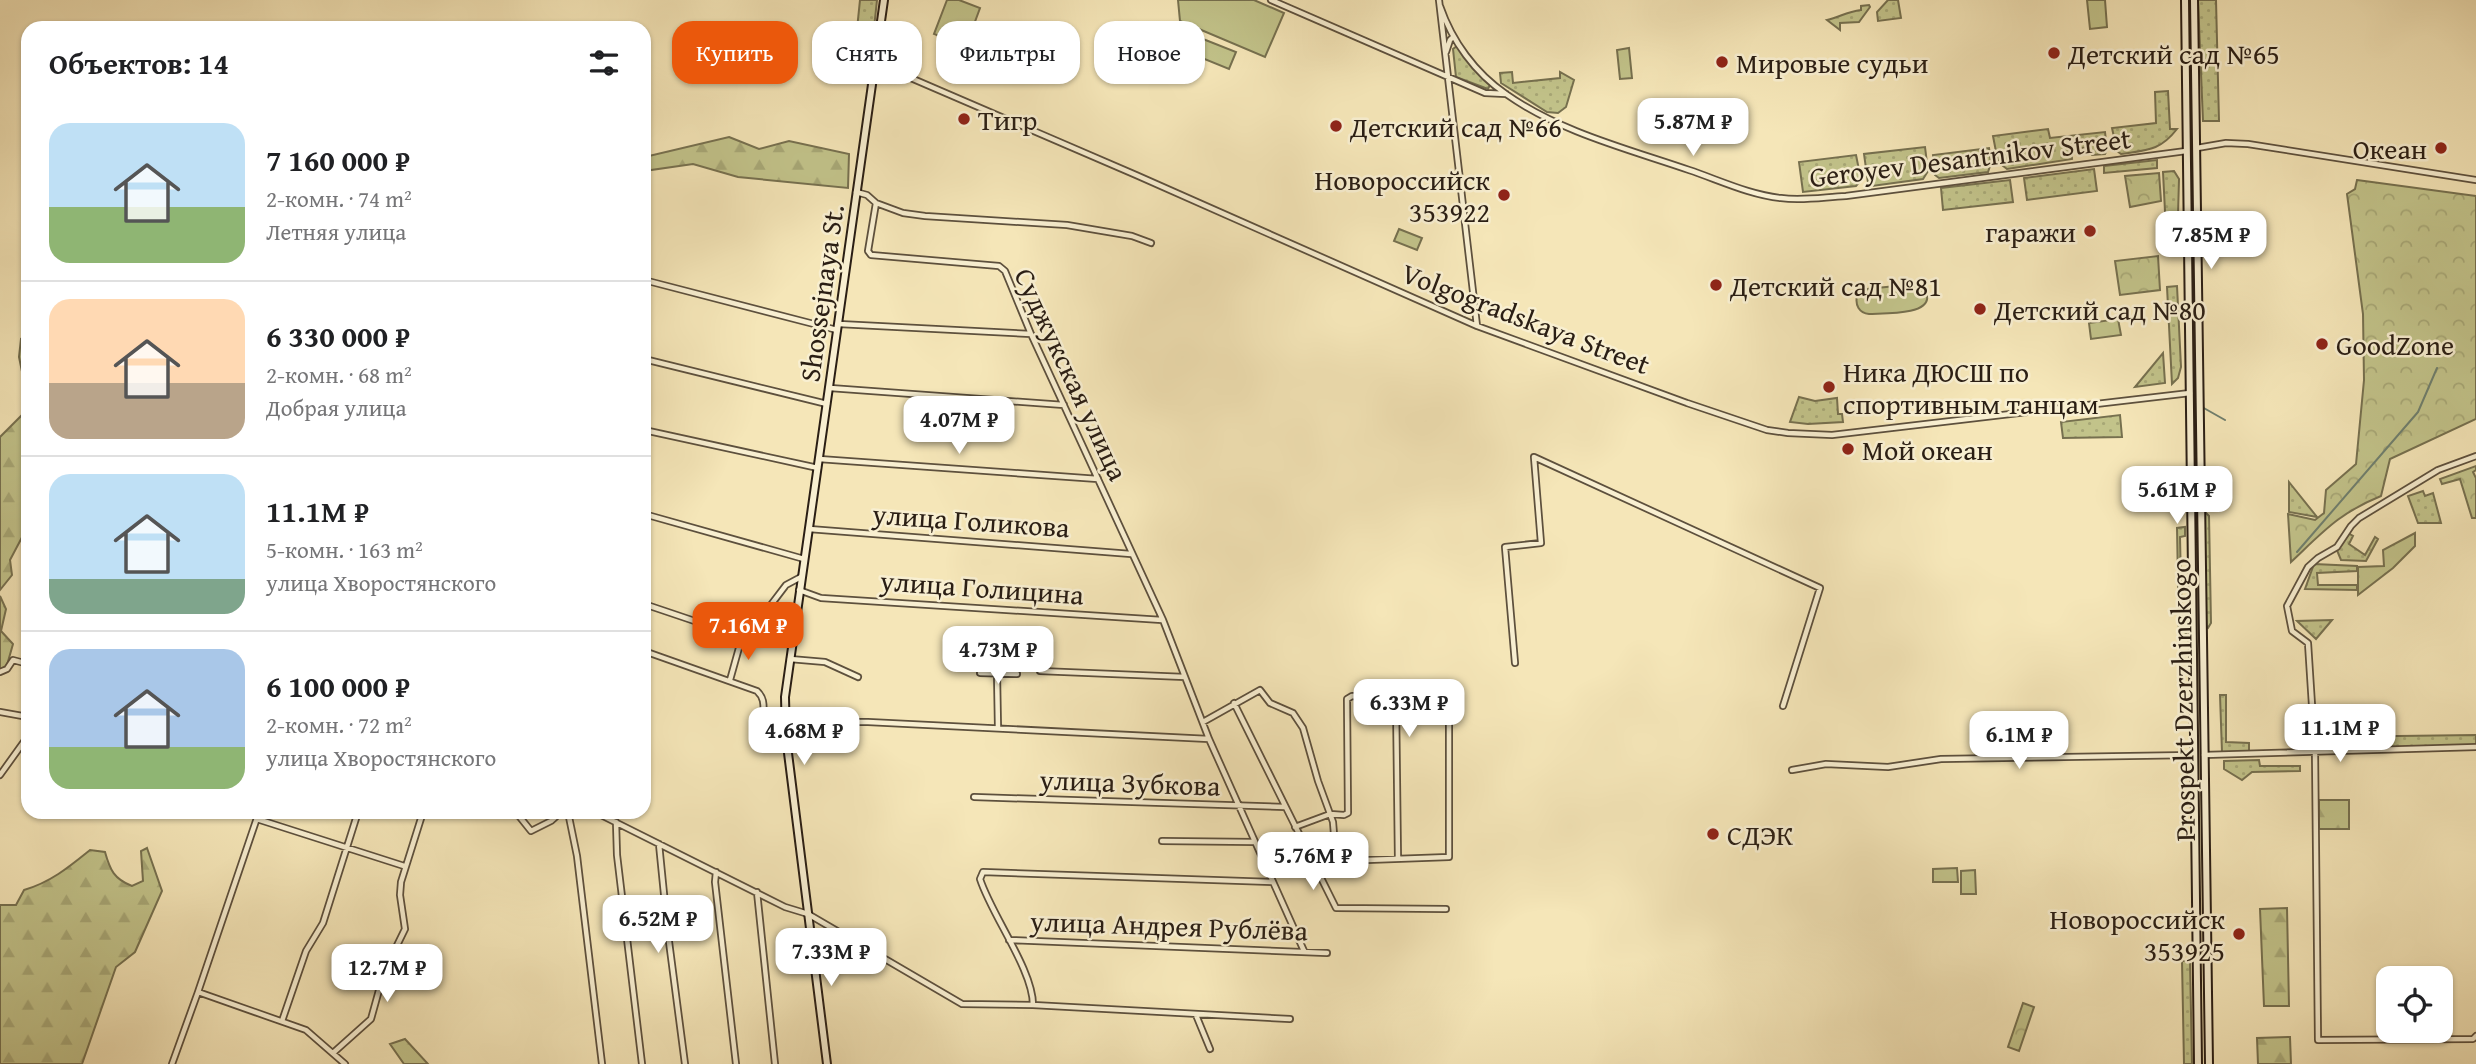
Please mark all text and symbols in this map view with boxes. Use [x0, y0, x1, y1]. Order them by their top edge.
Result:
chip: Купить [672, 21, 798, 84]
chip: Снять [812, 21, 922, 84]
chip: Фильтры [936, 21, 1080, 84]
chip: Новое [1094, 21, 1205, 84]
place label: Детский сад №65 [2067, 33, 2280, 74]
text: Объектов: 14 [49, 41, 229, 85]
place label: Мировые судьи [1736, 42, 1928, 83]
icon: filters [585, 44, 623, 82]
marker: Детский сад №65 [2046, 45, 2062, 61]
marker: Мировые судьи [1714, 54, 1730, 70]
place label: Тигр [978, 99, 1037, 140]
pin: 5.87M ₽ [1628, 99, 1758, 158]
text: 5.87M ₽ [1653, 104, 1733, 137]
place label: Детский сад №66 [1349, 106, 1562, 147]
marker: Тигр [956, 111, 972, 127]
street label: Geroyev Desantnikov Street [1807, 117, 2133, 197]
marker: Детский сад №66 [1328, 118, 1344, 134]
place label: Океан [2353, 128, 2427, 169]
text: 7 160 000 ₽ [266, 138, 410, 182]
marker: Океан [2433, 140, 2449, 156]
icon: home [105, 151, 189, 235]
place label: Новороссийск 353922 [1315, 159, 1490, 232]
text: 2-комн. · 74 m² [266, 182, 412, 215]
marker: Новороссийск 353922 [1496, 187, 1512, 203]
street label: Shossejnaya St. [788, 202, 854, 384]
place label: гаражи [1985, 211, 2076, 252]
pin: 7.85M ₽ [2146, 212, 2276, 271]
text: Летняя улица [266, 215, 406, 248]
text: 7.85M ₽ [2171, 217, 2251, 250]
marker: гаражи [2082, 223, 2098, 239]
street label: Volgogradskaya Street [1396, 252, 1656, 384]
street label: Суджукская улица [1005, 261, 1140, 488]
place label: Детский сад №81 [1729, 265, 1942, 306]
marker: Детский сад №81 [1708, 277, 1724, 293]
place label: Детский сад №80 [1993, 289, 2206, 330]
marker: Детский сад №80 [1972, 301, 1988, 317]
text: 6 330 000 ₽ [266, 314, 410, 358]
place label: GoodZone [2336, 324, 2454, 365]
icon: home [105, 327, 189, 411]
marker: GoodZone [2314, 336, 2330, 352]
place label: Ника ДЮСШ по спортивным танцам [1843, 351, 2099, 424]
text: 2-комн. · 68 m² [266, 358, 412, 391]
marker: Ника ДЮСШ по спортивным танцам [1821, 379, 1837, 395]
text: Добрая улица [266, 391, 406, 424]
pin: 4.07M ₽ [894, 396, 1024, 456]
text: 4.07M ₽ [919, 402, 999, 435]
place label: Мой океан [1862, 429, 1993, 470]
marker: Мой океан [1840, 441, 1856, 457]
pin: 5.61M ₽ [2112, 466, 2242, 526]
text: 5.61M ₽ [2137, 472, 2217, 505]
text: 11.1M ₽ [266, 489, 369, 533]
street label: улица Голикова [870, 493, 1072, 547]
icon: home [105, 502, 189, 586]
text: 5-комн. · 163 m² [266, 533, 423, 566]
street label: Prospekt Dzerzhinskogo [2159, 558, 2205, 842]
street label: улица Голицина [878, 559, 1086, 615]
text: улица Хворостянского [266, 566, 496, 599]
pin: 7.16M ₽ [683, 602, 813, 662]
text: 7.16M ₽ [708, 608, 788, 641]
pin: 4.73M ₽ [933, 626, 1063, 686]
text: 4.73M ₽ [958, 632, 1038, 665]
text: 6 100 000 ₽ [266, 664, 410, 708]
icon: home [105, 677, 189, 761]
pin: 6.33M ₽ [1344, 680, 1474, 739]
text: 6.33M ₽ [1369, 685, 1449, 718]
pin: 11.1M ₽ [2275, 704, 2405, 764]
text: 2-комн. · 72 m² [266, 708, 412, 741]
pin: 4.68M ₽ [739, 708, 869, 767]
text: 11.1M ₽ [2300, 710, 2380, 743]
pin: 6.1M ₽ [1962, 712, 2076, 771]
text: 4.68M ₽ [764, 713, 844, 746]
text: 6.1M ₽ [1985, 717, 2053, 750]
text: улица Хворостянского [266, 741, 496, 774]
street label: улица Зубкова [1038, 758, 1222, 806]
place label: СДЭК [1727, 814, 1793, 855]
marker: СДЭК [1705, 826, 1721, 842]
pin: 5.76M ₽ [1248, 832, 1378, 892]
text: 5.76M ₽ [1273, 838, 1353, 871]
pin: 6.52M ₽ [593, 895, 723, 955]
place label: Новороссийск 353925 [2050, 898, 2225, 971]
street label: улица Андрея Рублёва [1028, 900, 1309, 950]
text: 6.52M ₽ [618, 901, 698, 934]
marker: Новороссийск 353925 [2231, 926, 2247, 942]
pin: 7.33M ₽ [766, 928, 896, 988]
text: 7.33M ₽ [791, 934, 871, 967]
pin: 12.7M ₽ [322, 944, 452, 1004]
text: 12.7M ₽ [347, 950, 427, 983]
map controls [2376, 966, 2453, 1043]
button: locate [2376, 966, 2453, 1043]

